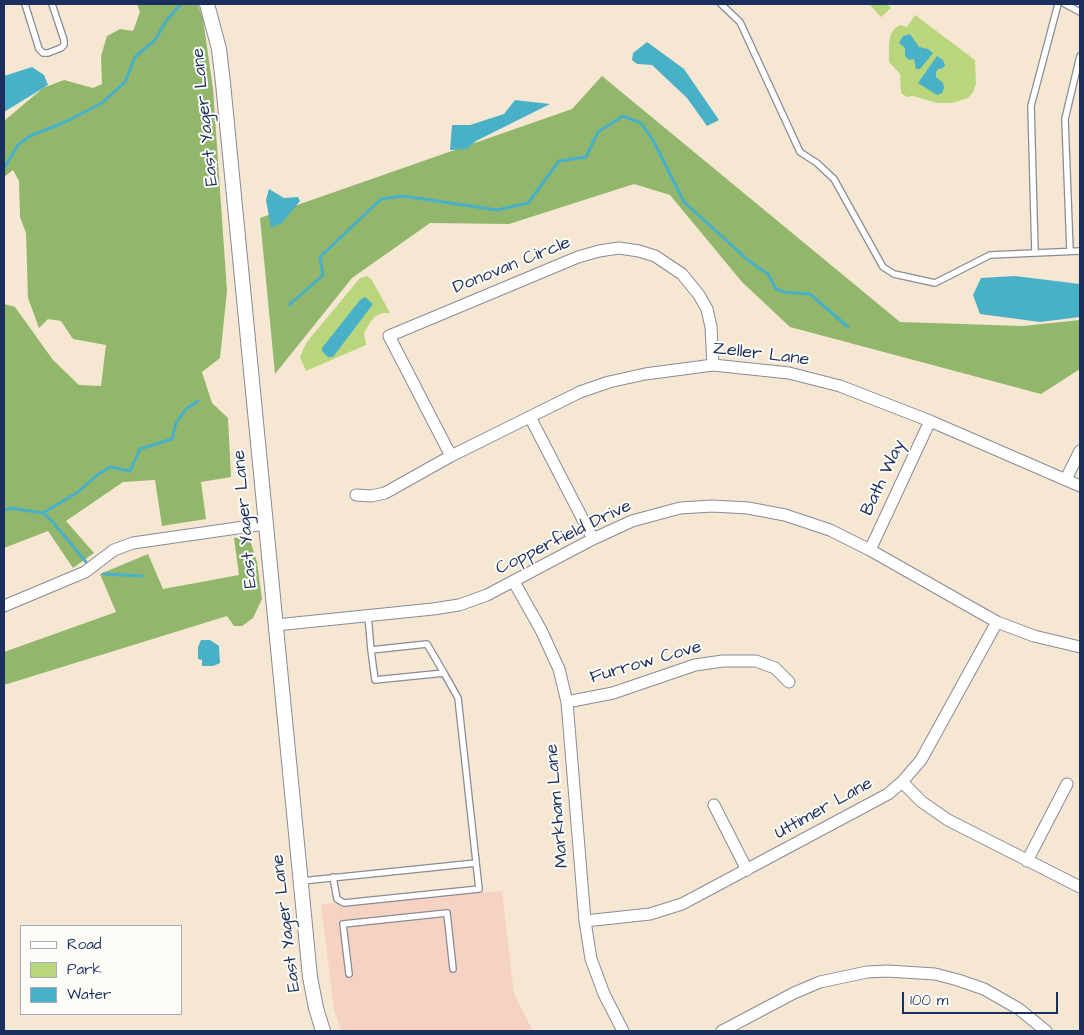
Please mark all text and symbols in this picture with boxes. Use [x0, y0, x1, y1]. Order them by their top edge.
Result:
street label: East Yager Lane [188, 47, 224, 187]
street label: Donovan Circle [450, 233, 574, 299]
street label: Zeller Lane [712, 338, 810, 372]
street label: Bath Way [857, 437, 911, 519]
street label: East Yager Lane [229, 449, 263, 589]
street label: Copperfield Drive [493, 496, 635, 580]
street label: Furrow Cove [588, 637, 704, 689]
street label: Markham Lane [542, 743, 574, 869]
street label: Uttimer Lane [771, 773, 877, 845]
street label: East Yager Lane [268, 853, 306, 993]
legend [20, 925, 182, 1015]
text: Road [67, 934, 101, 955]
text: Park [67, 959, 102, 980]
scale bar [904, 982, 1060, 1014]
text: Water [67, 984, 111, 1005]
text: 100 m [910, 990, 949, 1011]

